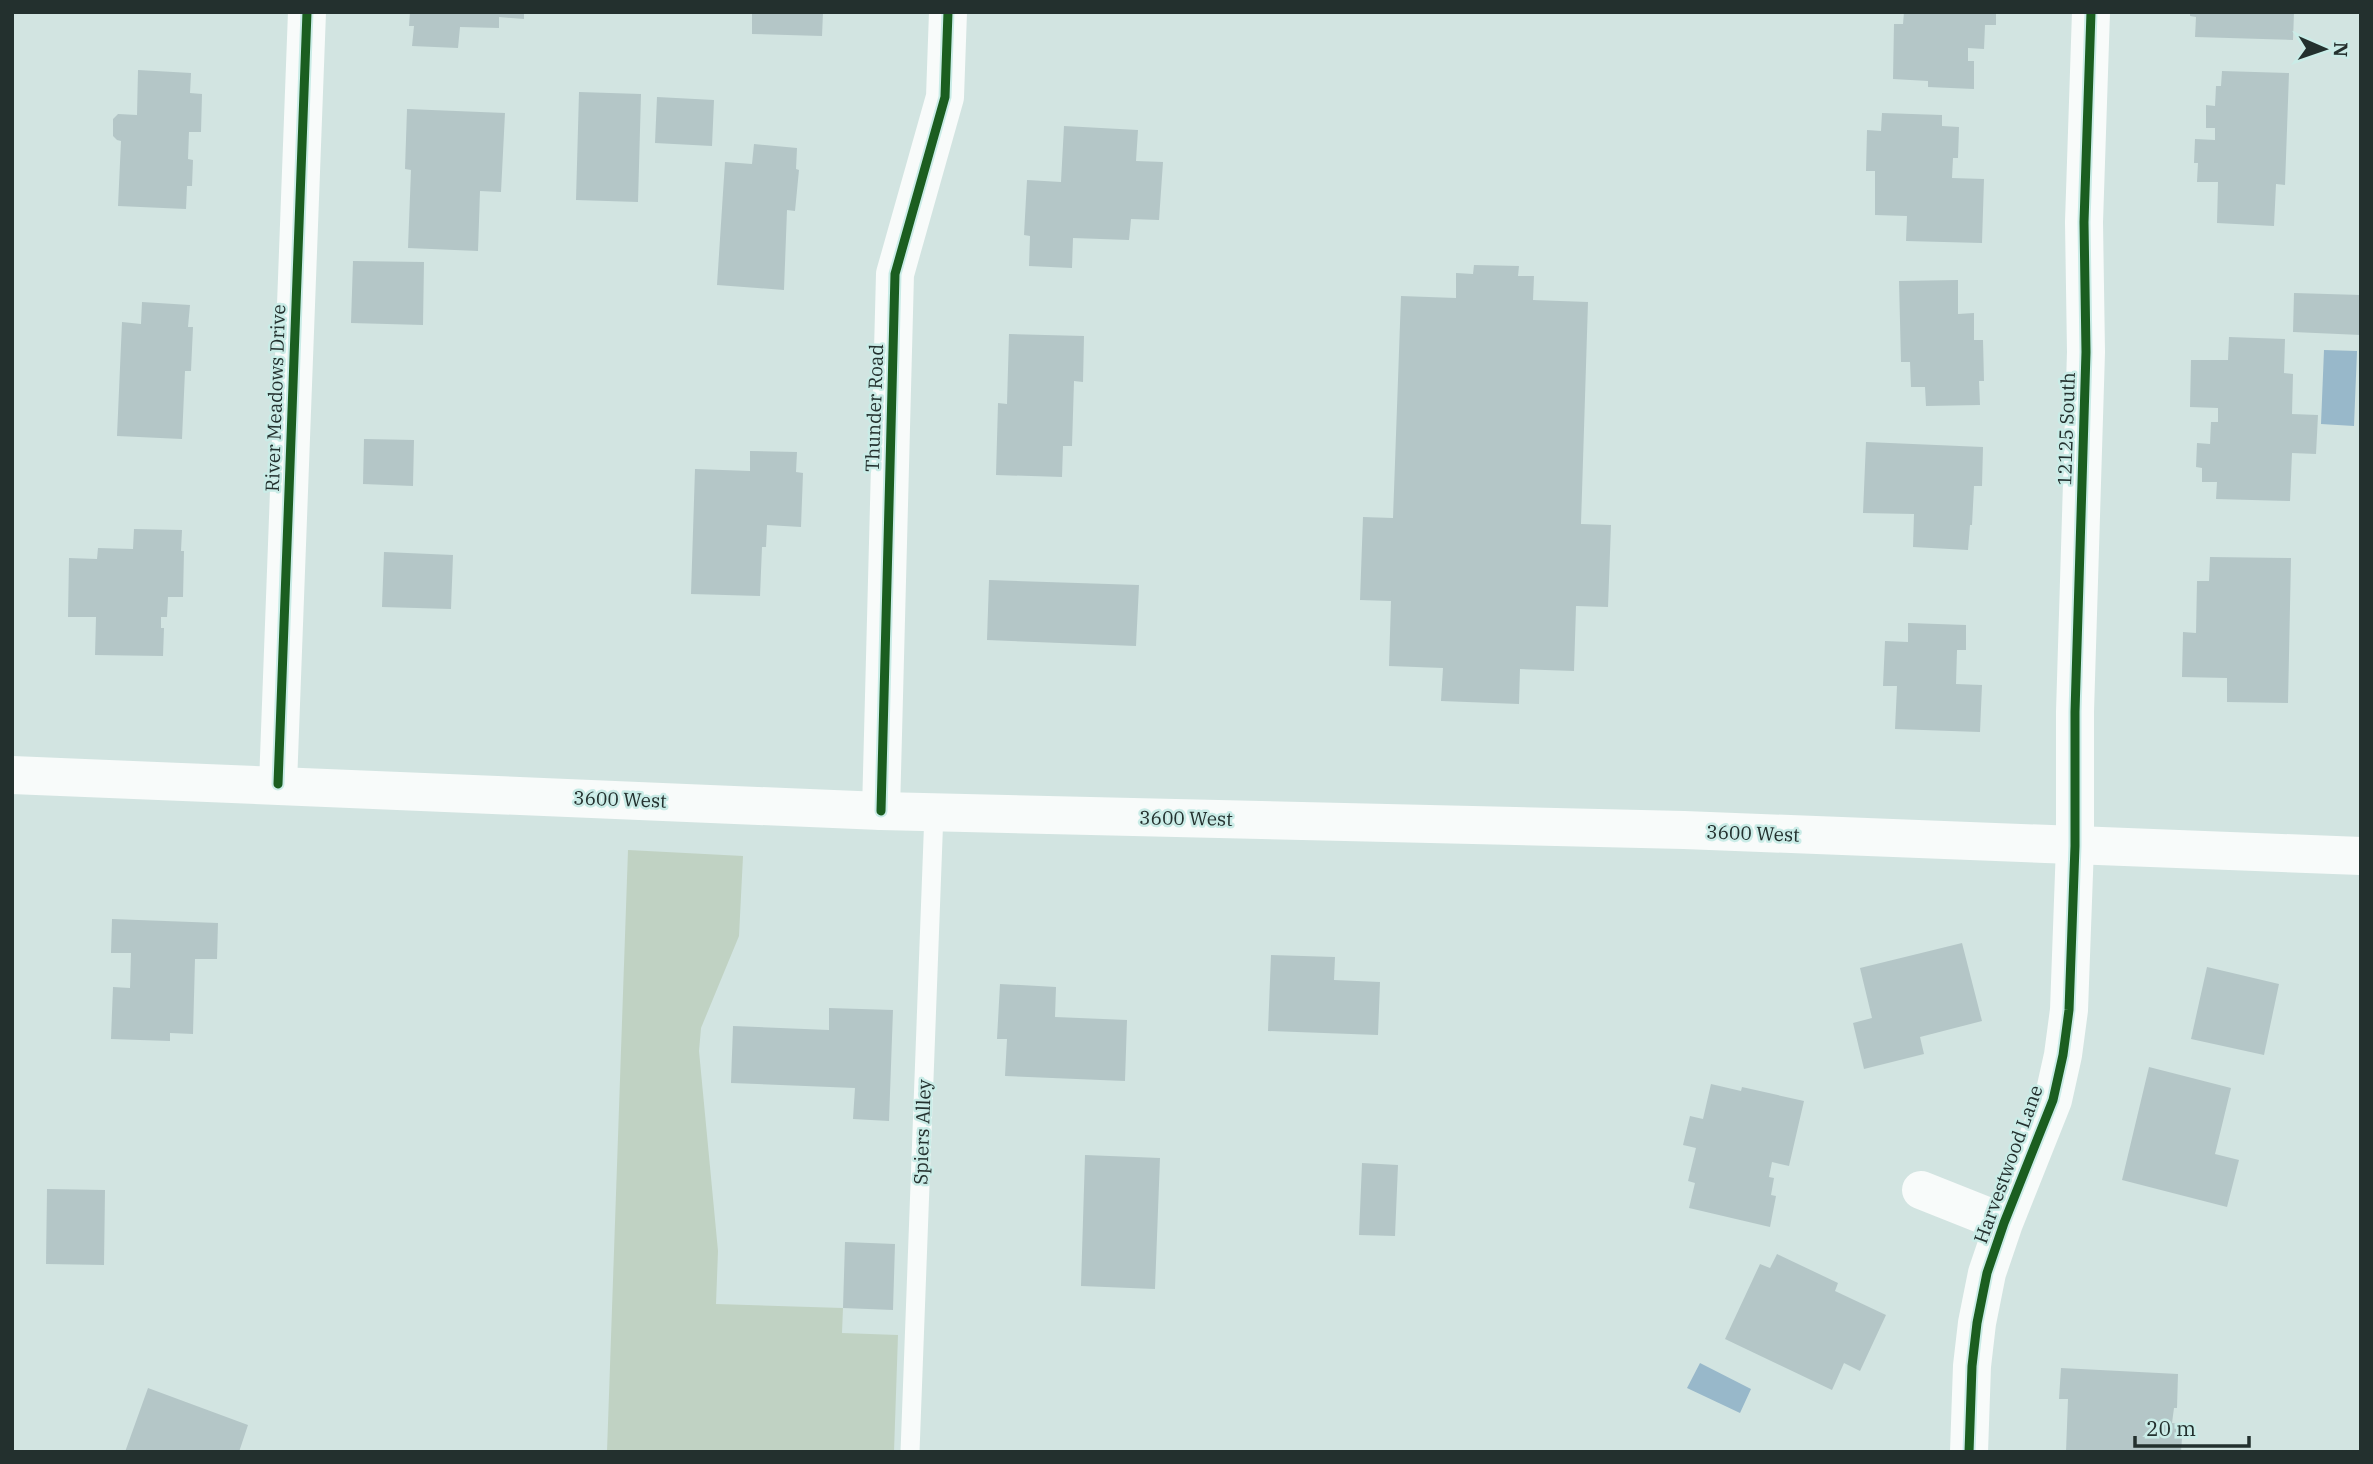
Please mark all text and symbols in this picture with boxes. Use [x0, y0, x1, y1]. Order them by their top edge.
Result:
north arrow [2289, 14, 2359, 84]
text: N [2329, 42, 2353, 58]
street label: River Meadows Drive [260, 304, 290, 492]
street label: Thunder Road [860, 344, 888, 472]
street label: 12125 South [2052, 372, 2080, 486]
street label: 3600 West [573, 785, 667, 813]
street label: 3600 West [1139, 805, 1233, 831]
street label: 3600 West [1706, 819, 1800, 847]
street label: Spiers Alley [908, 1078, 936, 1185]
street label: Harvestwood Lane [1968, 1082, 2048, 1246]
scale bar [2135, 1404, 2249, 1448]
text: 20 m [2146, 1414, 2196, 1442]

